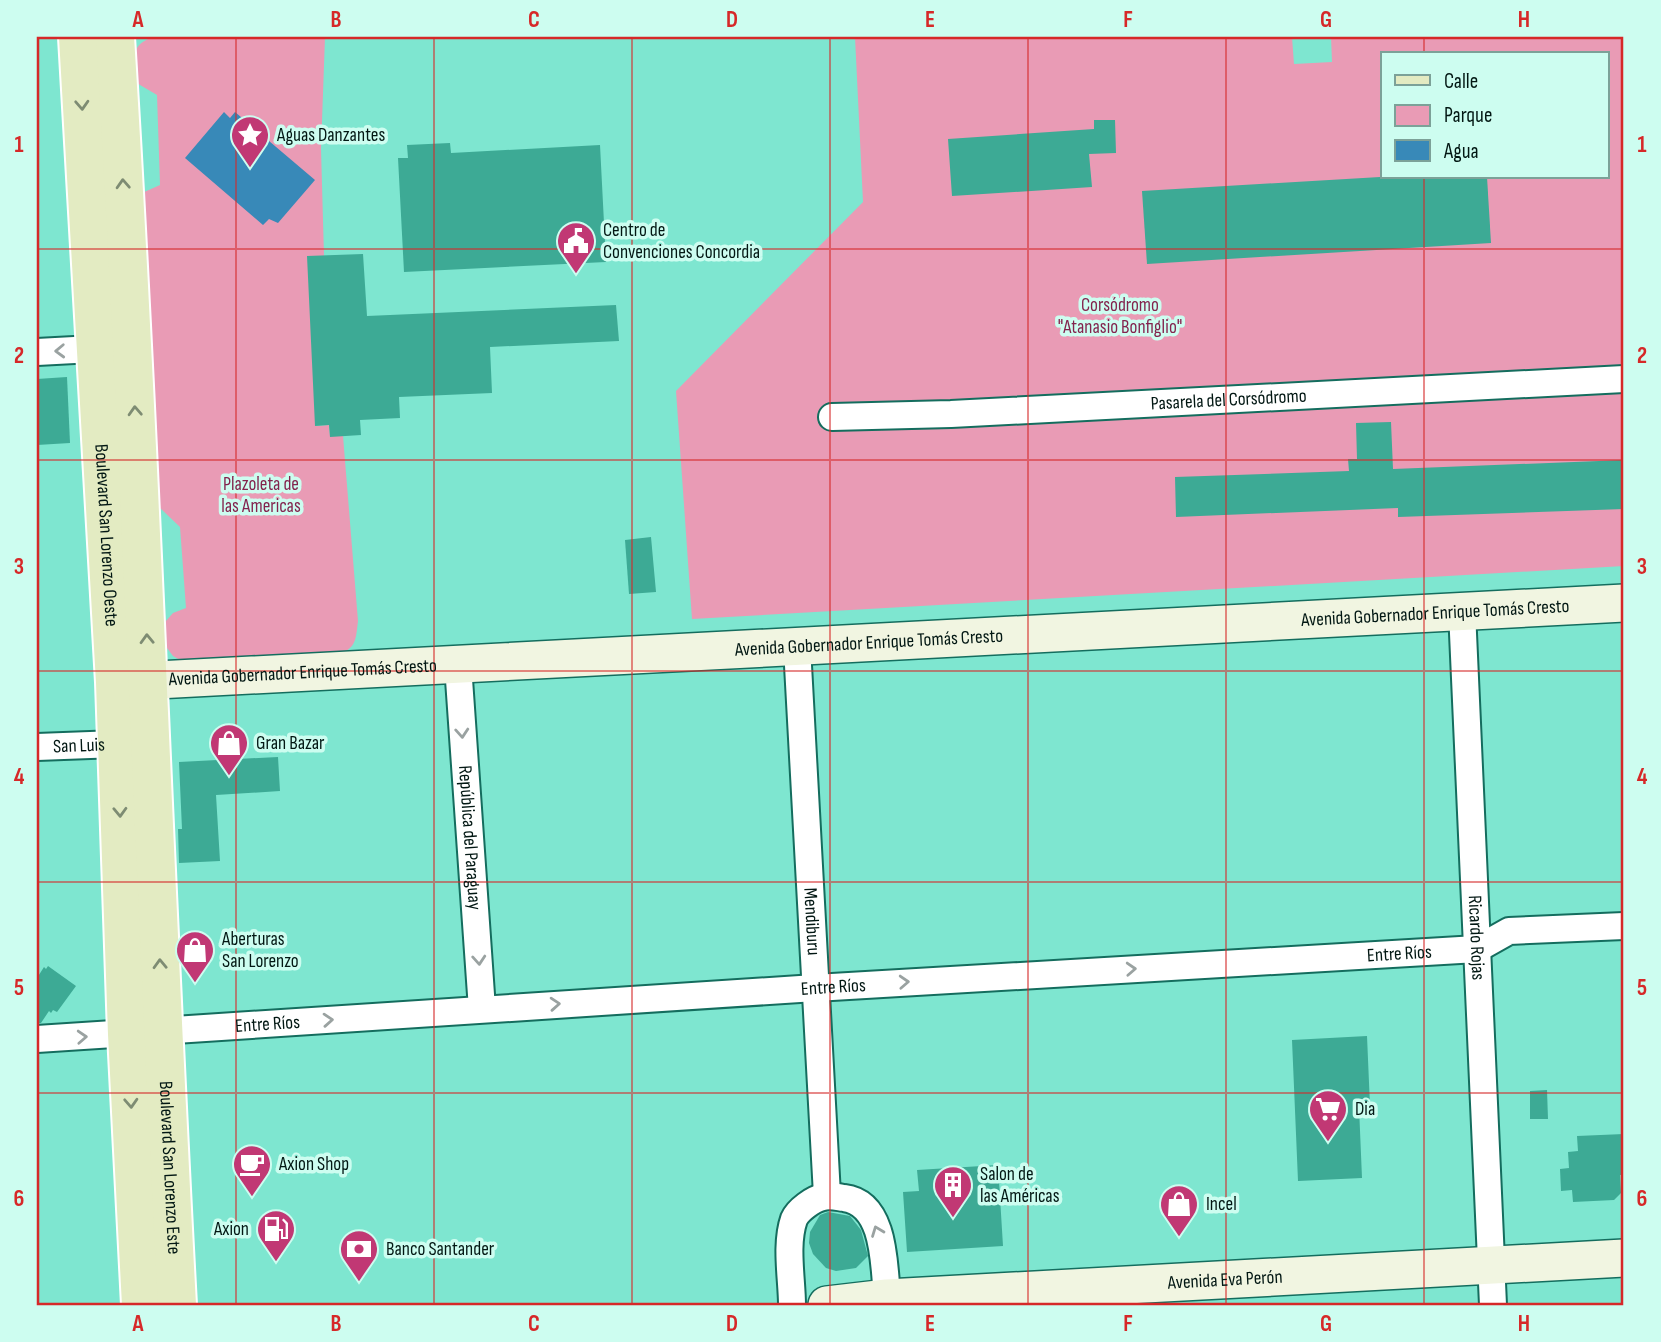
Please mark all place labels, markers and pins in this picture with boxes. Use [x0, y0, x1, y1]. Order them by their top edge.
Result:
place icon: Aguas Danzantes [229, 114, 271, 169]
place label: Aguas Danzantes [276, 124, 385, 147]
place label: Centro de Convenciones Concordia [603, 219, 760, 264]
public building icon: Centro de Convenciones Concordia [555, 220, 597, 275]
shop icon: Gran Bazar [208, 722, 250, 777]
place label: Gran Bazar [256, 732, 325, 755]
place label: Aberturas San Lorenzo [221, 928, 299, 973]
shop icon: Aberturas San Lorenzo [174, 929, 216, 984]
supermarket icon: Dia [1307, 1088, 1349, 1143]
place label: Dia [1355, 1098, 1375, 1121]
cafe icon: Axion Shop [231, 1143, 273, 1198]
place label: Axion Shop [278, 1153, 349, 1176]
place label: Salon de las Américas [980, 1163, 1060, 1208]
building icon: Salon de las Américas [932, 1164, 974, 1219]
shop icon: Incel [1158, 1183, 1200, 1238]
place label: Incel [1206, 1193, 1237, 1216]
fuel station icon: Axion [255, 1208, 297, 1263]
place label: Axion [213, 1218, 249, 1241]
bank icon: Banco Santander [338, 1228, 380, 1283]
place label: Banco Santander [386, 1238, 495, 1261]

